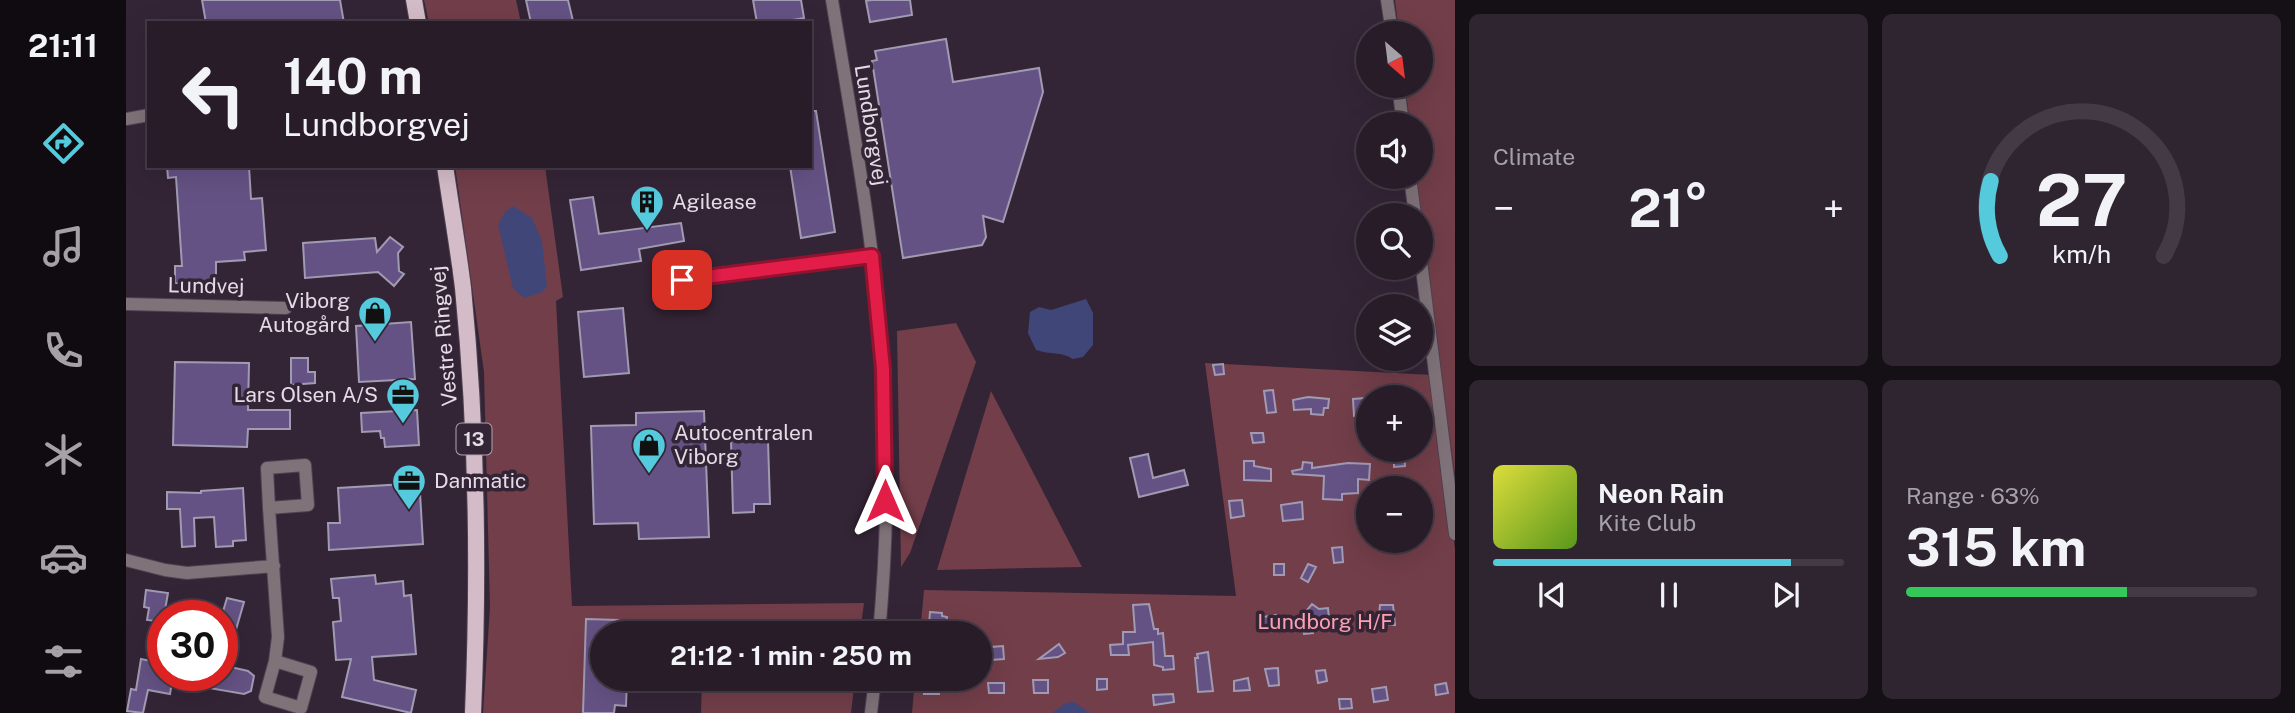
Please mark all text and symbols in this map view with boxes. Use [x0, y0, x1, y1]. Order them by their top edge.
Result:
north arrow [1356, 21, 1433, 98]
map controls [1356, 21, 1433, 553]
text: 21:11 [28, 27, 98, 64]
text: 140 m [283, 47, 423, 105]
icon: left [168, 49, 259, 140]
street label: Lundborgvej [850, 63, 893, 187]
text: Lundborgvej [283, 106, 470, 143]
button: sound [1356, 112, 1433, 189]
icon: directions [39, 119, 88, 168]
text: Climate [1493, 143, 1575, 170]
text: 27 [2036, 157, 2127, 242]
text: 21° [1629, 178, 1708, 239]
building icon: Agilease [628, 183, 666, 232]
text: − [1493, 186, 1514, 231]
text: + [1823, 186, 1844, 231]
place label: Agilease [672, 189, 757, 214]
button: search [1356, 203, 1433, 280]
icon: music [39, 222, 88, 271]
text: km/h [2052, 239, 2111, 269]
pin [652, 250, 712, 310]
icon: arrive [663, 261, 701, 299]
street label: Vestre Ringvej [425, 265, 462, 407]
street label: Lundvej [167, 272, 245, 299]
place label: Viborg Autogård [258, 288, 350, 337]
shop icon: Viborg Autogård [356, 294, 394, 343]
button: layers [1356, 294, 1433, 371]
icon: phone [39, 326, 88, 375]
office icon: Lars Olsen A/S [384, 376, 422, 425]
place label: Lars Olsen A/S [233, 382, 378, 407]
button: + [1356, 385, 1433, 462]
place label: Autocentralen Viborg [674, 420, 813, 469]
road number: 13 [456, 424, 492, 454]
shop icon: Autocentralen Viborg [630, 426, 668, 475]
icon: climate [39, 430, 88, 479]
office icon: Danmatic [390, 462, 428, 511]
position arrow [848, 464, 922, 538]
place label: Danmatic [434, 468, 526, 493]
button: − [1356, 476, 1433, 553]
text: Neon Rain [1598, 478, 1724, 509]
text: Range · 63% [1906, 482, 2040, 509]
text: Kite Club [1598, 509, 1696, 536]
text: 315 km [1906, 517, 2086, 578]
icon: car [39, 533, 88, 582]
icon: previous [1533, 576, 1571, 614]
icon: pause [1650, 576, 1688, 614]
icon: next [1767, 576, 1805, 614]
speed limit sign: 30 [147, 600, 238, 691]
park label: Lundborg H/F [1257, 609, 1393, 634]
icon: filters [39, 637, 88, 686]
text: 21:12 · 1 min · 250 m [670, 640, 912, 671]

